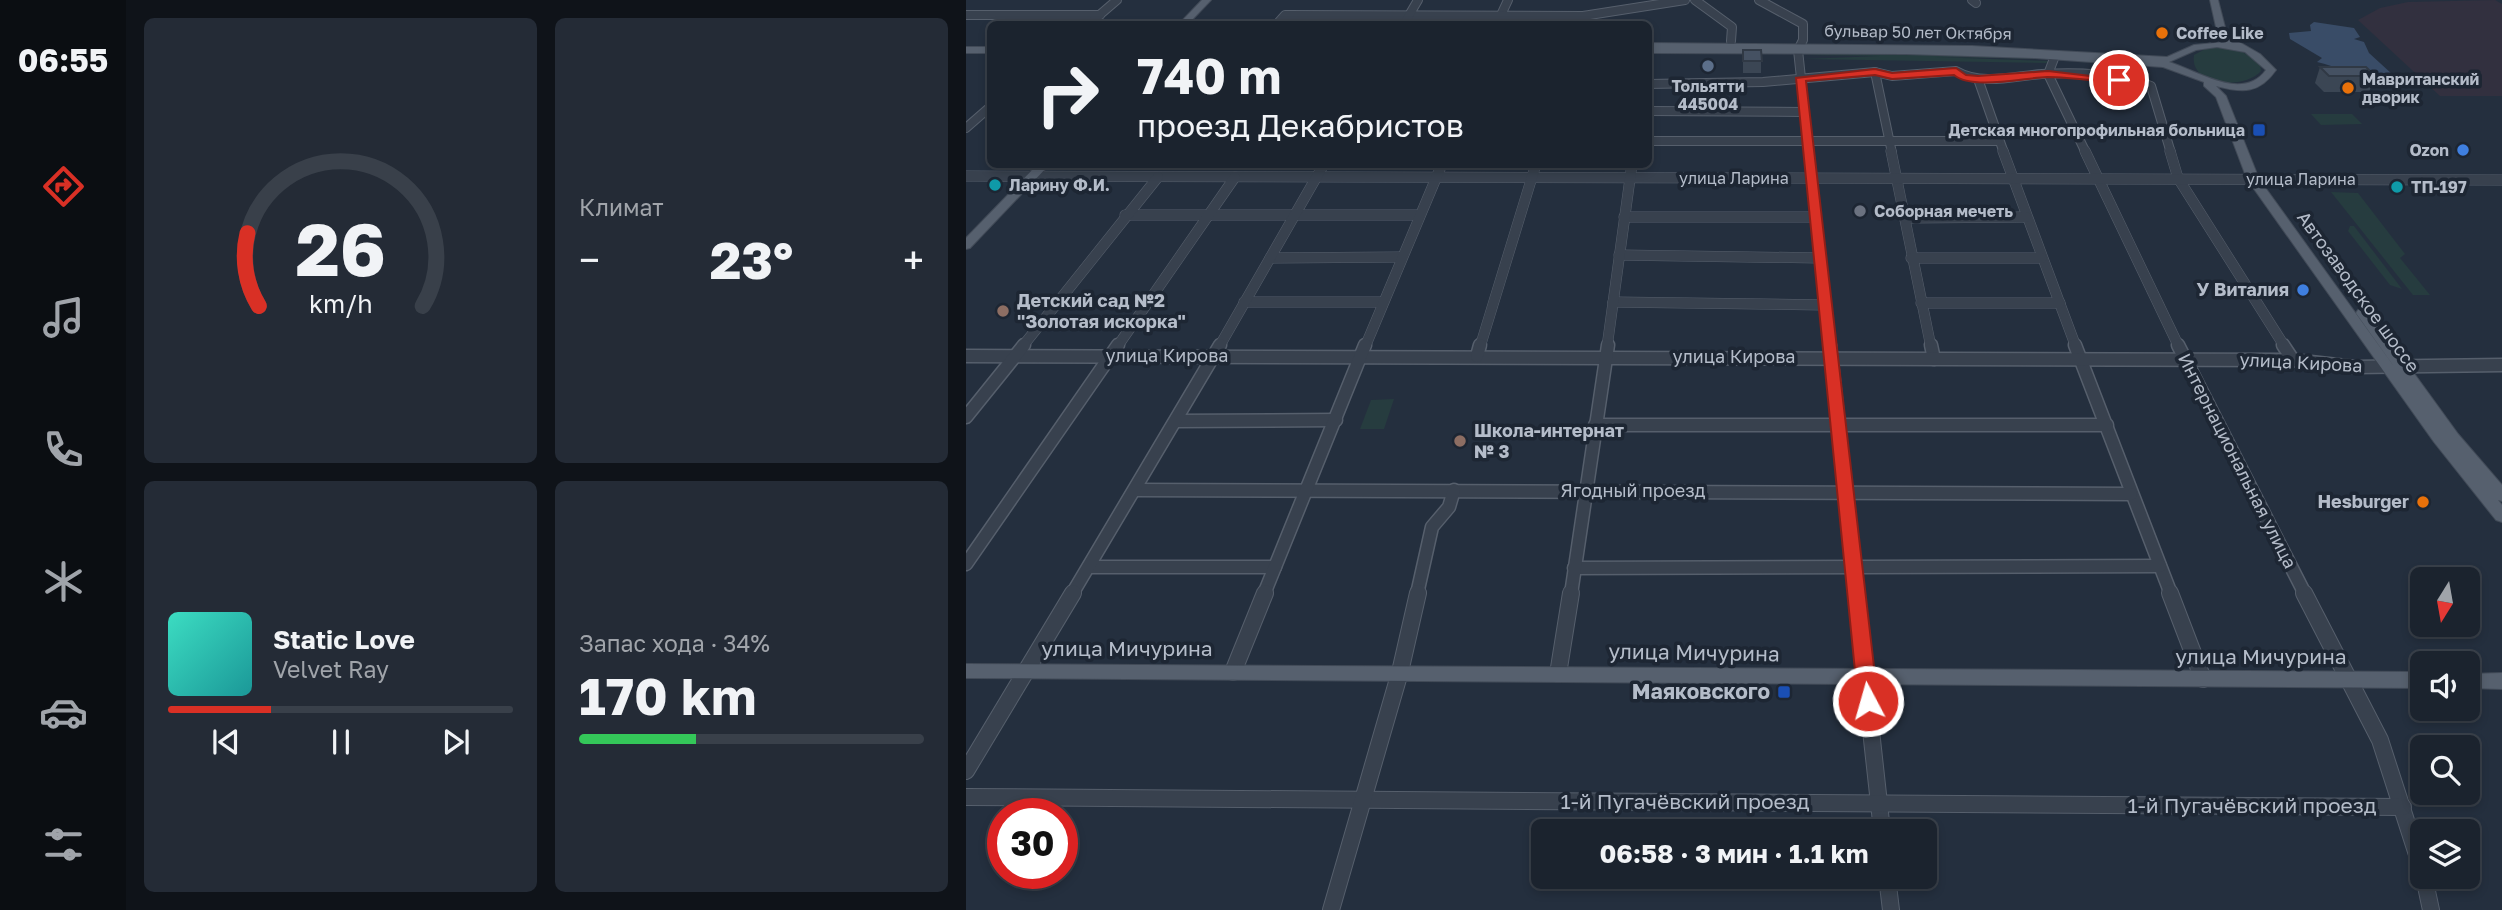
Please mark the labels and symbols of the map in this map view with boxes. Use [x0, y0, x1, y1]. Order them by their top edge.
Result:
street label: бульвар 50 лет Октября [1824, 20, 2012, 44]
place label: Coffee Like [2176, 23, 2264, 43]
marker: Coffee Like [2154, 25, 2170, 41]
pin [2089, 50, 2149, 110]
marker: Тольятти 445004 [1700, 58, 1716, 74]
place label: Мавританский дворик [2362, 69, 2479, 107]
place label: Тольятти 445004 [1671, 76, 1745, 114]
marker: Мавританский дворик [2340, 80, 2356, 96]
place label: Детская многопрофильная больница [1949, 120, 2245, 140]
marker: Детская многопрофильная больница [2251, 122, 2267, 138]
place label: Ozon [2409, 140, 2449, 160]
marker: Ozon [2455, 142, 2471, 158]
street label: улица Ларина [1679, 168, 1789, 188]
street label: улица Ларина [2246, 169, 2356, 189]
place label: Ларину Ф.И. [1009, 175, 1110, 195]
marker: Ларину Ф.И. [987, 177, 1003, 193]
place label: ТП-197 [2411, 177, 2467, 197]
marker: ТП-197 [2389, 179, 2405, 195]
place label: Cоборная мечеть [1874, 201, 2013, 221]
marker: Cоборная мечеть [1852, 203, 1868, 219]
street label: Автозаводское шоссе [2293, 207, 2425, 376]
place label: У Виталия [2196, 278, 2289, 300]
marker: У Виталия [2295, 282, 2311, 298]
place label: Детский сад №2 "Золотая искорка" [1017, 289, 1186, 332]
marker: Детский сад №2 "Золотая искорка" [995, 303, 1011, 319]
street label: улица Кирова [1105, 344, 1229, 366]
street label: улица Кирова [1672, 345, 1796, 367]
street label: улица Кирова [2239, 348, 2363, 376]
street label: Интернациональная улица [2174, 349, 2302, 572]
place label: Школа-интернат № 3 [1474, 419, 1624, 462]
marker: Школа-интернат № 3 [1452, 433, 1468, 449]
street label: Ягодный проезд [1561, 479, 1706, 501]
place label: Hesburger [2317, 490, 2409, 512]
marker: Hesburger [2415, 494, 2431, 510]
north arrow [2410, 567, 2480, 637]
street label: улица Мичурина [1041, 635, 1213, 661]
street label: улица Мичурина [1608, 638, 1780, 666]
street label: улица Мичурина [2175, 643, 2347, 669]
position arrow [1831, 664, 1905, 738]
place label: Маяковского [1632, 678, 1770, 704]
marker: Маяковского [1776, 684, 1792, 700]
street label: 1-й Пугачёвский проезд [1561, 788, 1810, 814]
street label: 1-й Пугачёвский проезд [2128, 792, 2377, 818]
speed limit sign: 30 [987, 798, 1078, 889]

